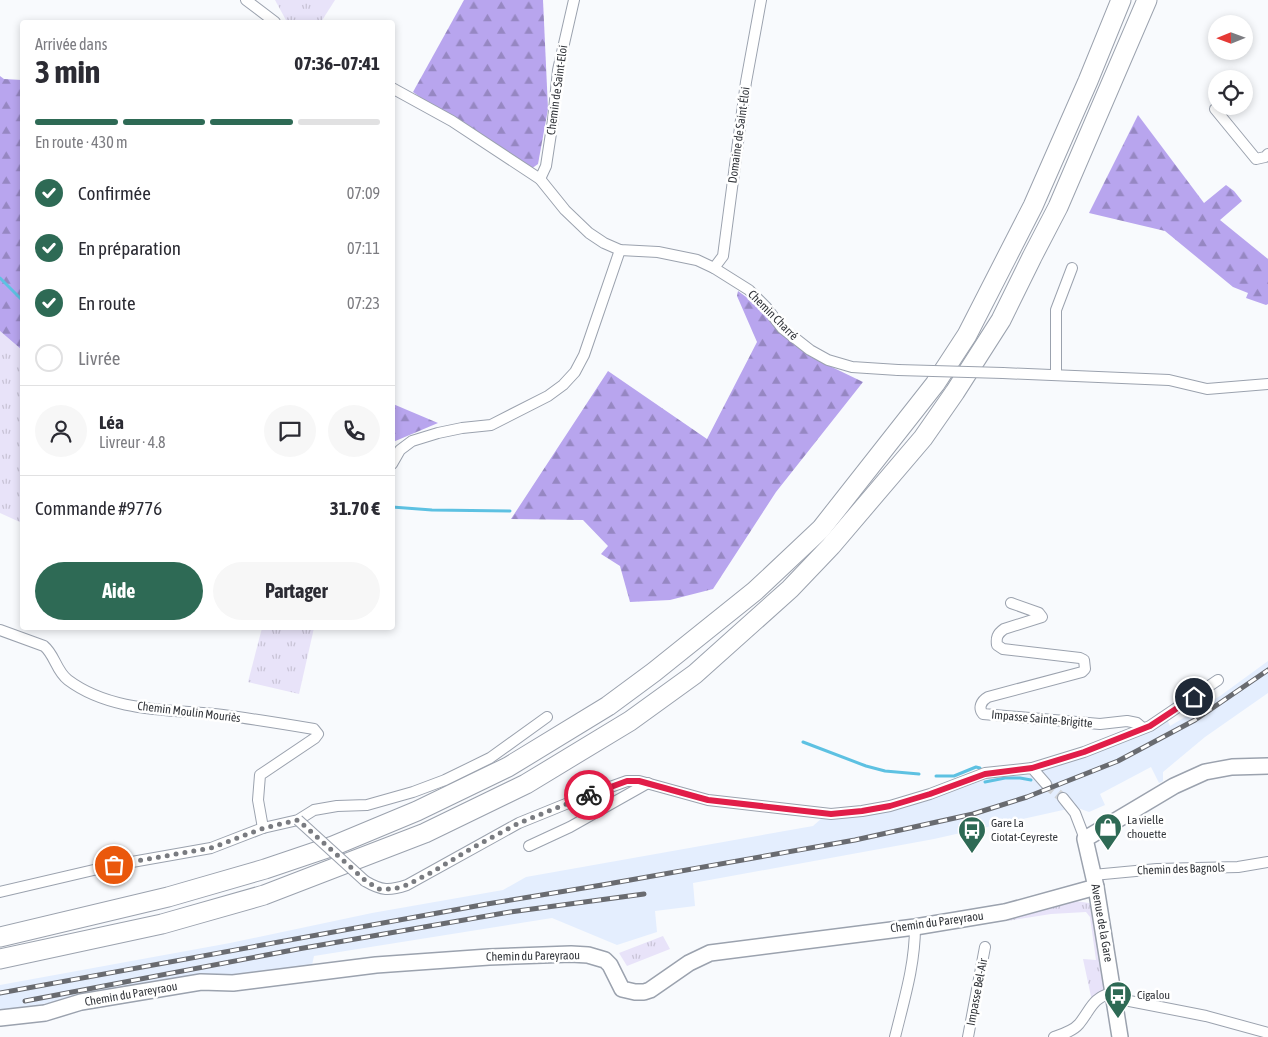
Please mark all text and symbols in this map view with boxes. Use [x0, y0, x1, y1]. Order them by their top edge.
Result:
north arrow [1208, 15, 1252, 60]
map controls [1208, 15, 1253, 115]
text: Arrivée dans [35, 35, 107, 53]
street label: Chemin de Saint-Eloi [544, 44, 570, 136]
text: 07:36–07:41 [294, 52, 380, 74]
text: 3 min [35, 53, 100, 90]
button: locate [1208, 70, 1253, 115]
street label: Domaine de Saint-Éloi [725, 86, 753, 184]
text: En route · 430 m [35, 133, 128, 151]
icon: check [35, 179, 63, 207]
text: Confirmée [78, 182, 151, 204]
text: 07:09 [347, 184, 380, 202]
icon: check [35, 234, 63, 262]
text: En préparation [78, 237, 181, 259]
text: 07:11 [347, 239, 380, 257]
street label: Chemin Charré [745, 287, 801, 343]
icon: check [35, 289, 63, 317]
text: En route [78, 292, 136, 314]
text: 07:23 [347, 294, 380, 312]
text: Livrée [78, 347, 120, 369]
button: person [35, 405, 87, 457]
button: chat [264, 405, 316, 457]
button: phone [328, 405, 380, 457]
text: Léa [99, 411, 124, 433]
text: Livreur · 4.8 [99, 433, 166, 451]
text: Commande #9776 [35, 497, 162, 519]
text: 31.70 € [330, 497, 380, 519]
button: Aide [35, 562, 203, 620]
button: Partager [213, 562, 380, 620]
pin [1173, 676, 1215, 718]
icon: home [1180, 683, 1208, 711]
street label: Chemin Moulin Mouriès [137, 699, 241, 725]
street label: Impasse Sainte-Brigitte [991, 708, 1093, 730]
courier [564, 770, 614, 820]
icon: bike [575, 781, 603, 809]
shop icon: La vielle chouette [1093, 812, 1123, 851]
place label: La vielle chouette [1127, 813, 1166, 841]
bus stop icon: Gare La Ciotat-Ceyreste [957, 815, 987, 854]
place label: Gare La Ciotat-Ceyreste [991, 816, 1058, 844]
pin [93, 844, 135, 886]
icon: bag [100, 851, 128, 879]
street label: Chemin des Bagnols [1137, 860, 1225, 878]
street label: Avenue de la Gare [1088, 883, 1116, 963]
street label: Chemin du Pareyraou [889, 908, 985, 935]
street label: Chemin du Pareyraou [486, 948, 580, 964]
street label: Impasse Bel-Air [964, 957, 990, 1027]
street label: Chemin du Pareyraou [83, 979, 179, 1009]
bus stop icon: Cigalou [1103, 980, 1133, 1019]
place label: Cigalou [1137, 988, 1170, 1002]

